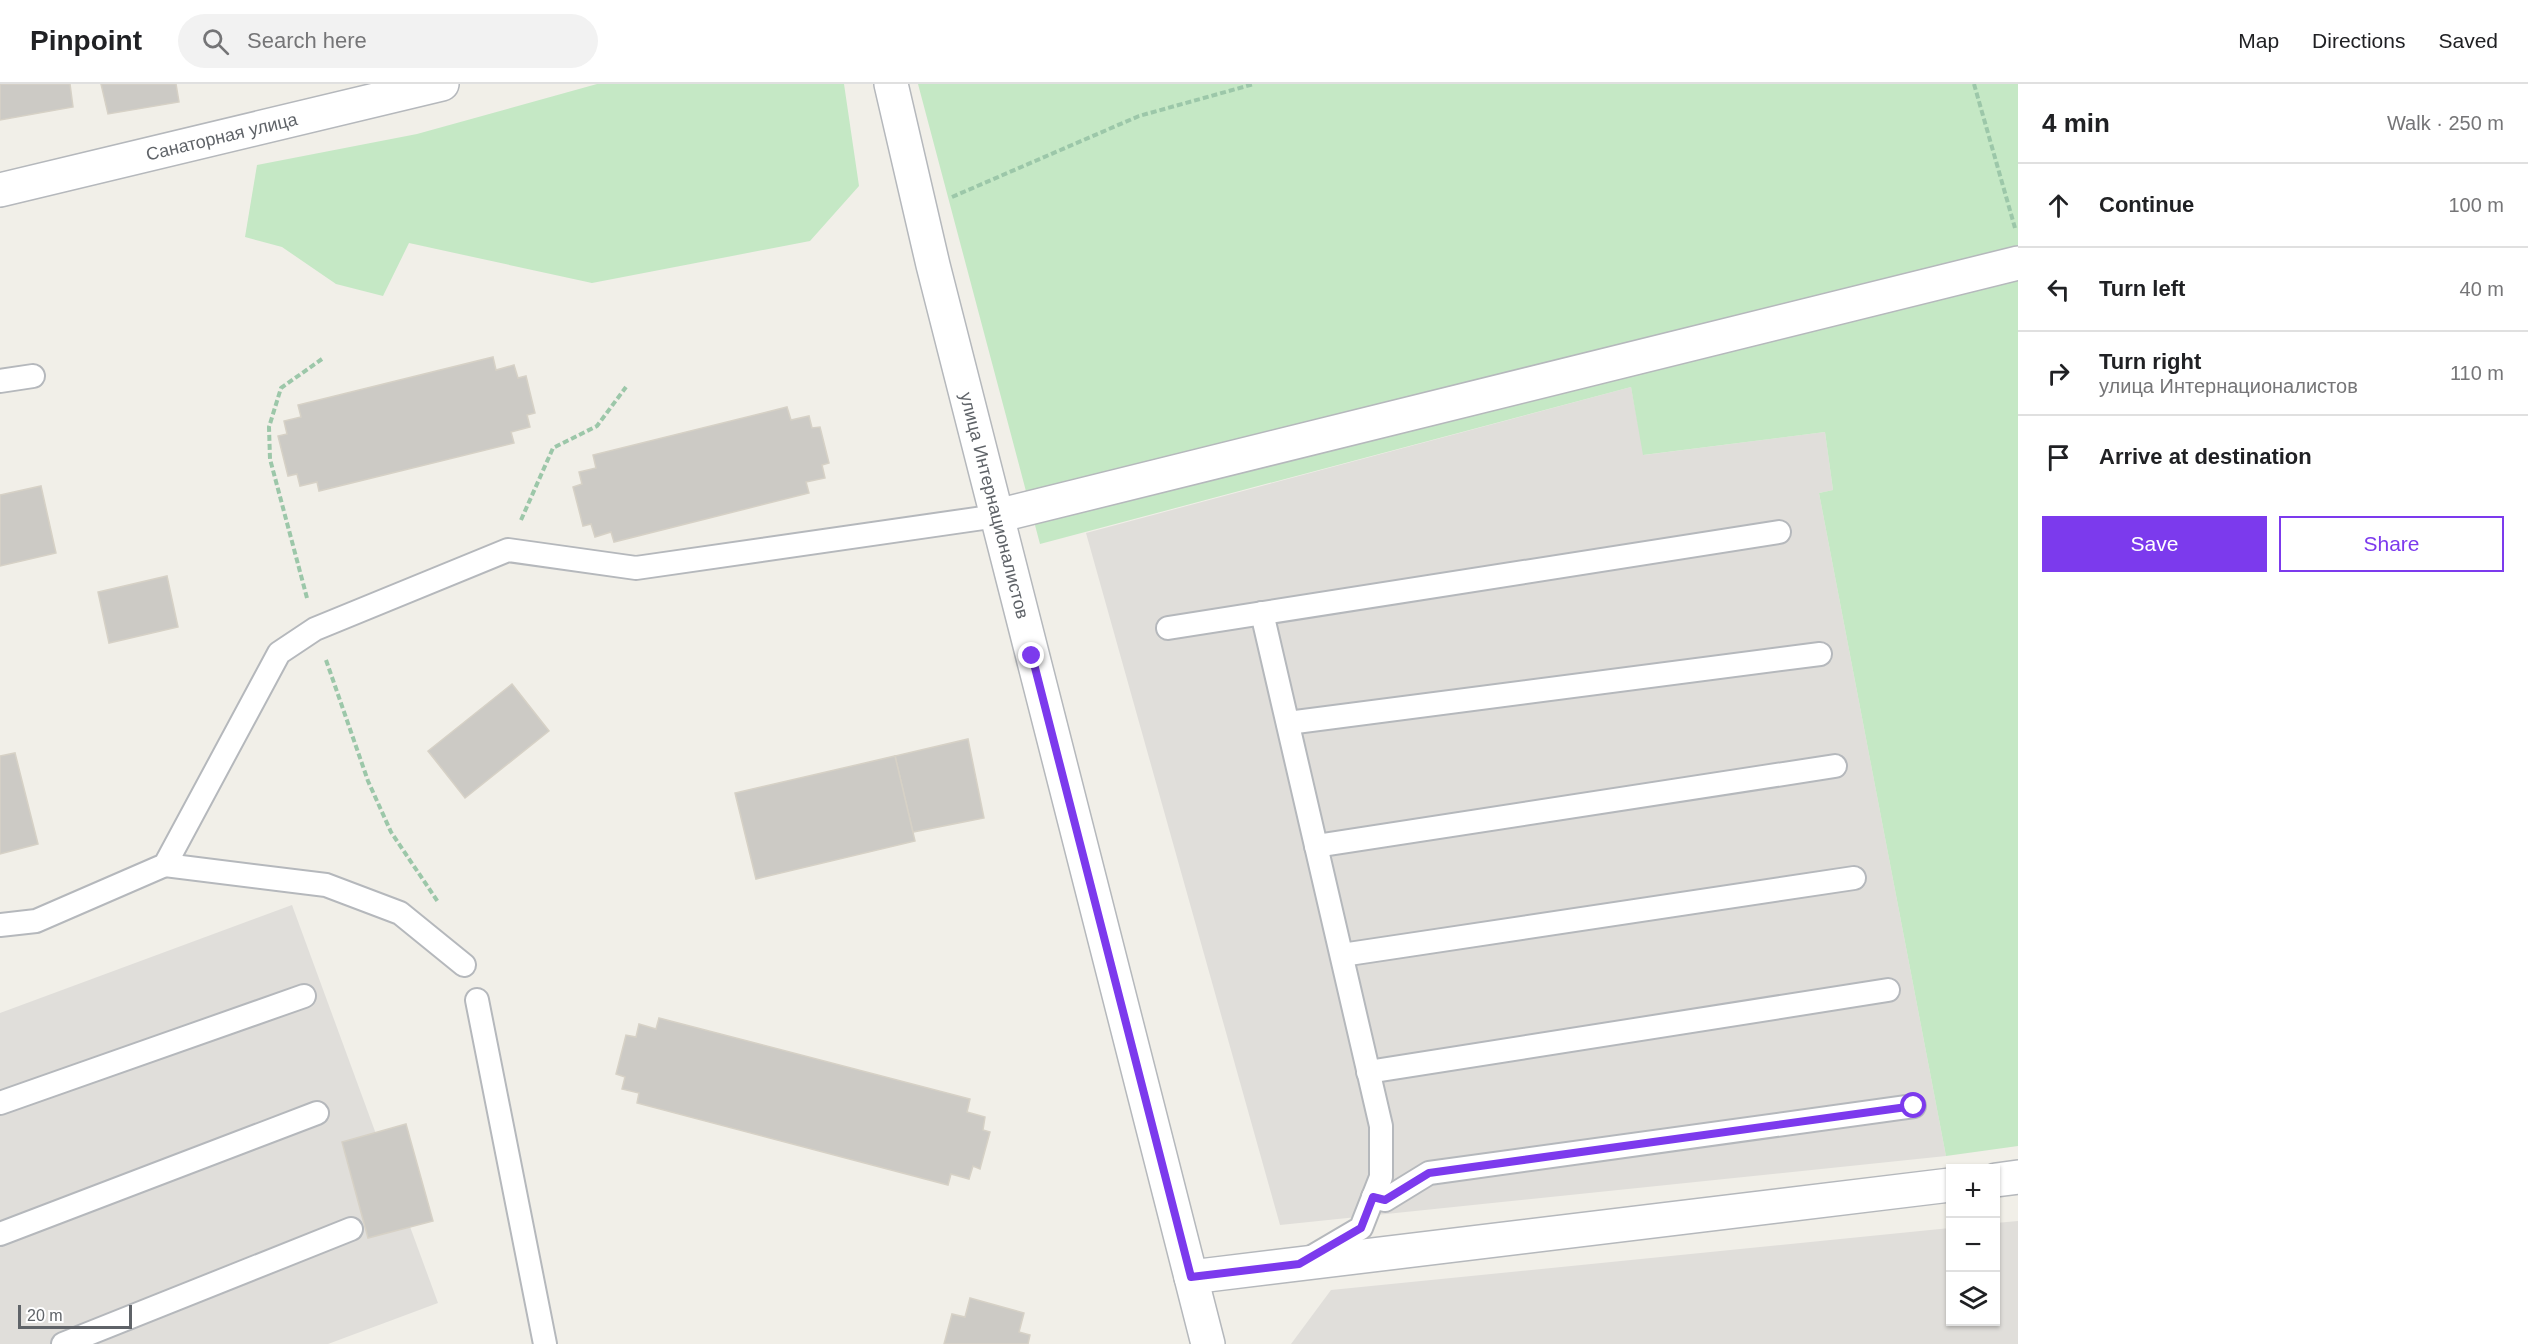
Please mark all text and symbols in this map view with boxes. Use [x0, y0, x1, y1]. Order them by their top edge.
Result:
search box [178, 14, 598, 68]
text: Pinpoint [30, 25, 142, 56]
icon: search [199, 25, 232, 58]
text: Search here [247, 28, 367, 53]
text: Map [2238, 29, 2279, 52]
text: Directions [2312, 29, 2405, 52]
text: Saved [2438, 29, 2498, 52]
text: 4 min [2042, 108, 2110, 138]
street label: Санаторная улица [144, 109, 300, 165]
text: Walk · 250 m [2387, 112, 2504, 134]
icon: ahead [2042, 189, 2075, 222]
text: Continue [2099, 192, 2194, 217]
text: 100 m [2448, 194, 2504, 216]
icon: left [2042, 273, 2075, 306]
text: Turn left [2099, 276, 2185, 301]
text: 40 m [2460, 278, 2504, 300]
text: Turn right [2099, 349, 2201, 374]
icon: right [2042, 357, 2075, 390]
text: 110 m [2450, 362, 2504, 384]
text: улица Интернационалистов [2099, 375, 2358, 397]
street label: улица Интернационалистов [956, 390, 1033, 621]
icon: arrive [2042, 441, 2075, 474]
text: Arrive at destination [2099, 444, 2312, 469]
button: Save [2042, 516, 2267, 572]
button: Share [2279, 516, 2504, 572]
route end [1018, 642, 1044, 668]
route start [1900, 1092, 1926, 1118]
map controls [1946, 1164, 2000, 1326]
button: + [1946, 1164, 2000, 1218]
button: − [1946, 1218, 2000, 1272]
button: layers [1946, 1272, 2000, 1326]
scale bar [18, 1302, 132, 1330]
text: 20 m [27, 1307, 63, 1324]

